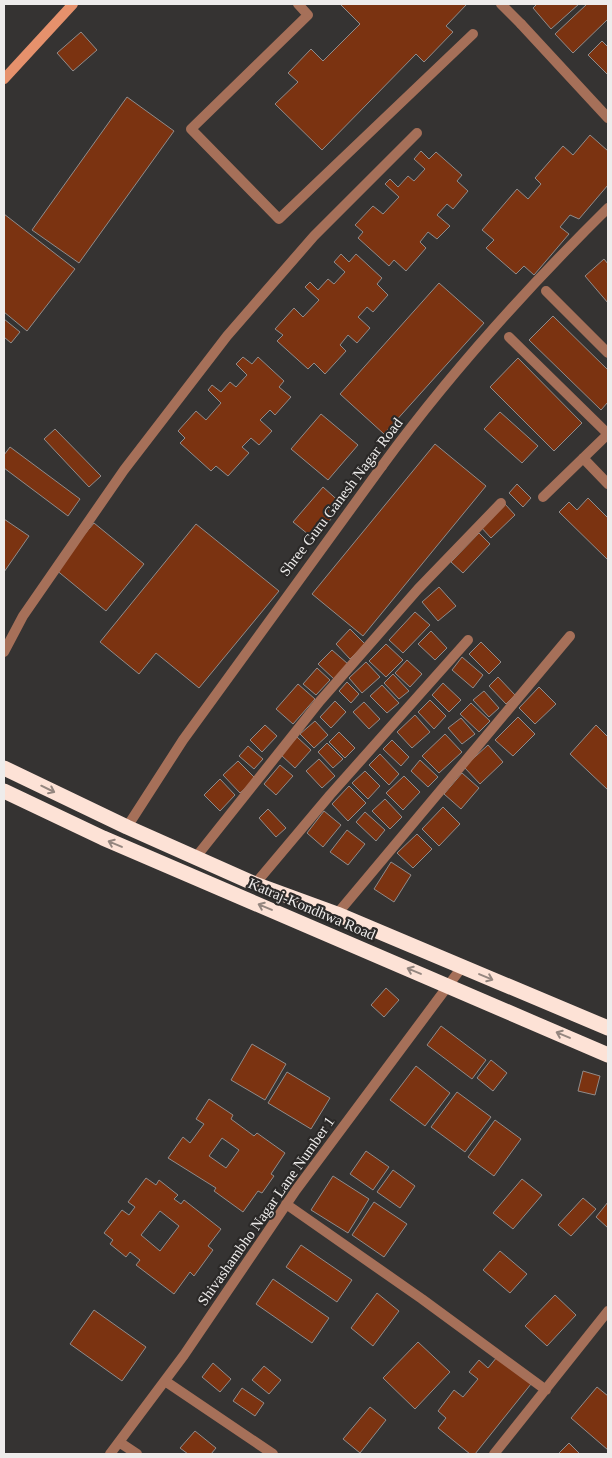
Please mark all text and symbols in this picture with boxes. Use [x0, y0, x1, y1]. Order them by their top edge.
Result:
street label: Shree Guru Ganesh Nagar Road [276, 415, 406, 579]
one-way arrow [40, 785, 55, 794]
one-way arrow [108, 838, 123, 848]
street label: Katraj-Kondhwa Road [246, 875, 378, 943]
one-way arrow [258, 902, 273, 912]
one-way arrow [407, 966, 422, 976]
one-way arrow [478, 972, 493, 982]
one-way arrow [556, 1030, 571, 1040]
street label: Shivashambho Nagar Lane Number 1 [194, 1114, 338, 1308]

